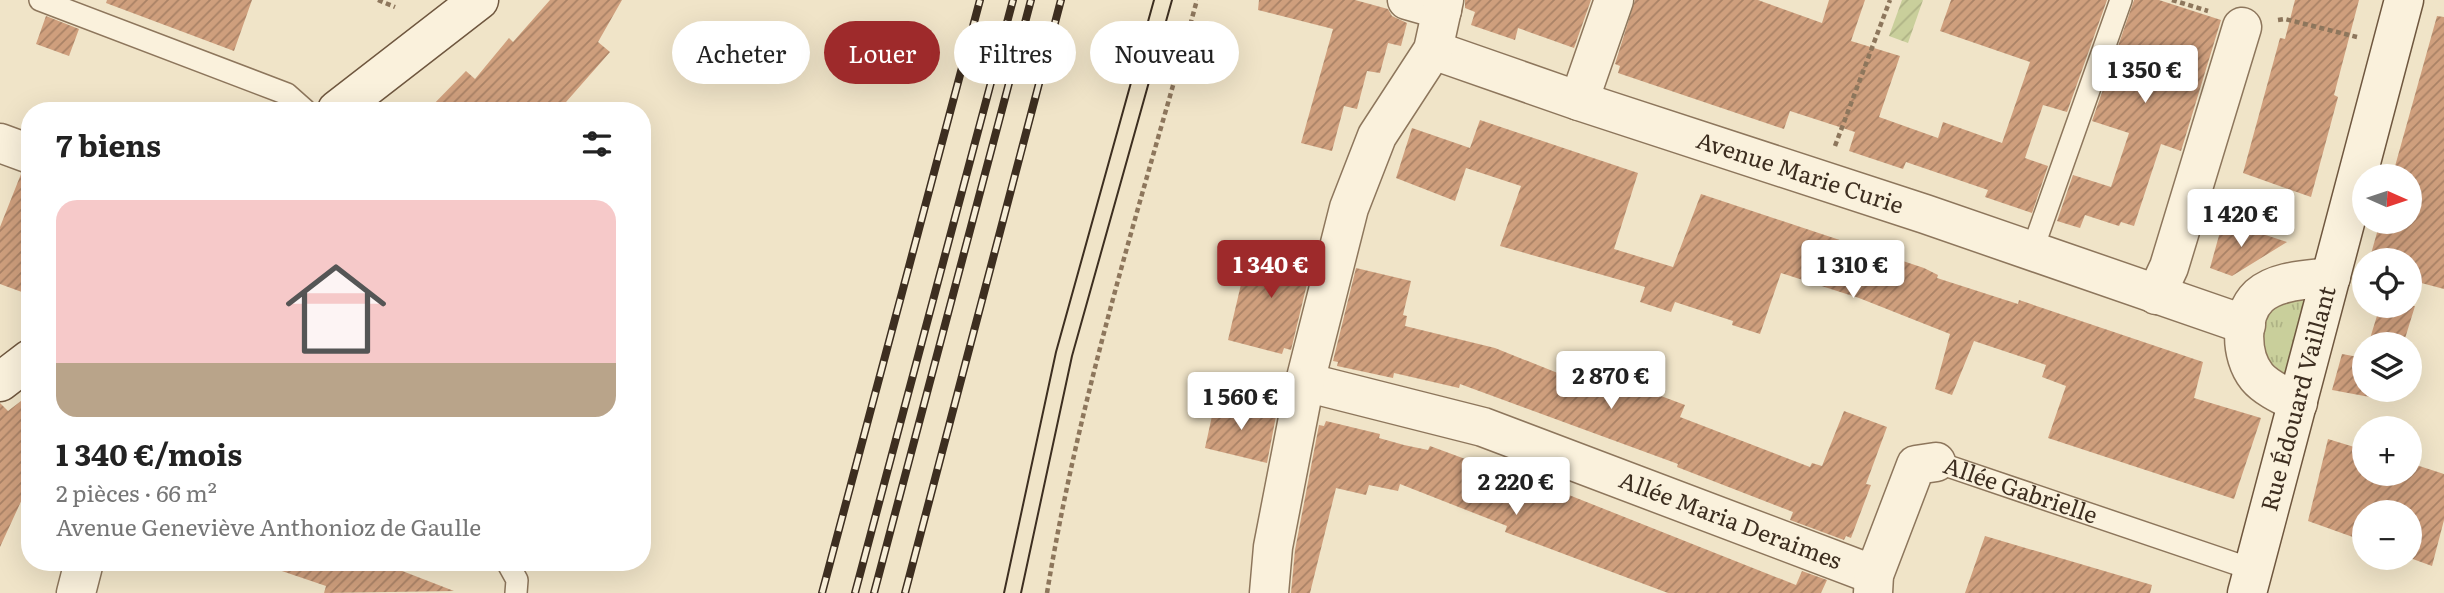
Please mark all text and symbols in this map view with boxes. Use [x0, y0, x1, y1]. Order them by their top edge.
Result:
chip: Acheter [672, 21, 810, 84]
chip: Louer [824, 21, 940, 84]
chip: Filtres [954, 21, 1076, 84]
chip: Nouveau [1090, 21, 1239, 84]
pin: 1 350 € [2080, 46, 2210, 105]
text: 1 350 € [2108, 51, 2182, 85]
text: 7 biens [56, 122, 161, 166]
street label: Avenue Marie Curie [1692, 122, 1909, 221]
icon: filters [578, 125, 616, 163]
north arrow [2352, 164, 2422, 234]
map controls [2352, 164, 2422, 570]
pin: 1 420 € [2176, 190, 2306, 249]
text: 1 420 € [2203, 195, 2279, 229]
pin: 1 340 € [1206, 240, 1336, 300]
pin: 1 310 € [1788, 240, 1918, 300]
icon: home [273, 246, 399, 372]
text: 1 340 € [1233, 246, 1309, 280]
text: 1 310 € [1817, 246, 1889, 280]
button: locate [2352, 248, 2422, 318]
street label: Rue Édouard Vaillant [2250, 281, 2343, 515]
button: layers [2352, 332, 2422, 402]
pin: 2 870 € [1546, 352, 1676, 411]
text: 2 870 € [1572, 357, 1650, 391]
pin: 1 560 € [1176, 372, 1306, 432]
text: 1 560 € [1204, 378, 1278, 412]
button: + [2352, 416, 2422, 486]
text: 1 340 €/mois [56, 431, 242, 475]
street label: Allée Gabrielle [1939, 447, 2102, 531]
pin: 2 220 € [1451, 458, 1581, 517]
street label: Allée Maria Deraimes [1615, 461, 1847, 576]
text: 2 220 € [1478, 463, 1554, 497]
text: 2 pièces · 66 m² [56, 475, 217, 509]
button: − [2352, 500, 2422, 570]
text: Avenue Geneviève Anthonioz de Gaulle [56, 509, 481, 543]

